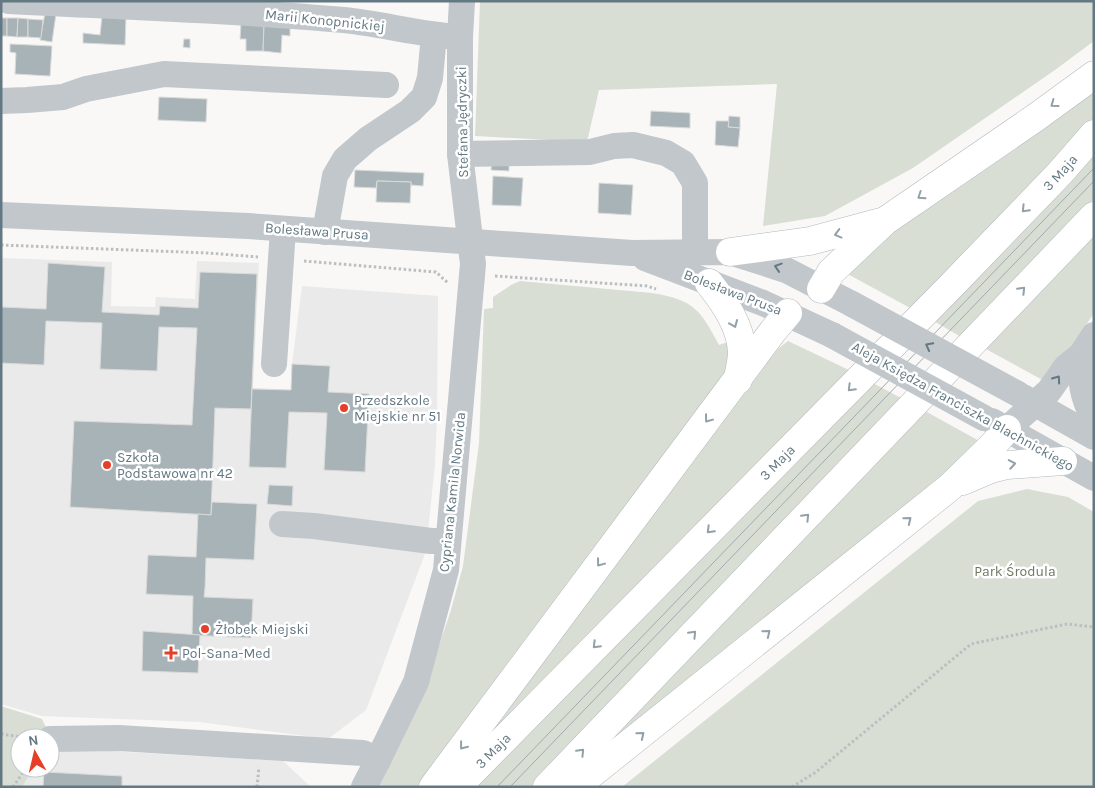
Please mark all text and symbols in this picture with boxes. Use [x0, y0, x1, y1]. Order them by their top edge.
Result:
street label: Marii Konopnickiej [264, 6, 386, 35]
street label: Stefana Jędryczki [453, 66, 472, 178]
one-way arrow [1050, 98, 1060, 107]
street label: 3 Maja [1039, 151, 1081, 195]
one-way arrow [917, 190, 927, 199]
one-way arrow [1022, 203, 1031, 212]
street label: Bolesława Prusa [265, 219, 369, 244]
one-way arrow [834, 228, 843, 239]
one-way arrow [774, 263, 783, 273]
street label: Bolesława Prusa [681, 266, 784, 319]
one-way arrow [1016, 287, 1025, 296]
one-way arrow [728, 319, 739, 328]
street label: Aleja Księdza Franciszka Blachnickiego [849, 338, 1077, 475]
one-way arrow [926, 342, 935, 352]
one-way arrow [1051, 376, 1060, 385]
one-way arrow [848, 382, 857, 391]
place label: Przedszkole Miejskie nr 51 [354, 392, 441, 425]
marker: Przedszkole Miejskie nr 51 [338, 402, 350, 414]
street label: Cypriana Kamila Norwida [436, 411, 469, 573]
one-way arrow [706, 413, 714, 422]
street label: 3 Maja [756, 441, 799, 484]
place label: Szkoła Podstawowa nr 42 [117, 449, 233, 482]
marker: Szkoła Podstawowa nr 42 [101, 459, 113, 471]
one-way arrow [1008, 460, 1016, 470]
one-way arrow [800, 513, 809, 522]
one-way arrow [902, 518, 911, 526]
one-way arrow [707, 524, 716, 533]
one-way arrow [597, 557, 606, 567]
park label: Park Środula [974, 563, 1056, 580]
place label: Żłobek Miejski [215, 621, 309, 638]
marker: Żłobek Miejski [199, 623, 211, 635]
one-way arrow [687, 631, 696, 640]
one-way arrow [761, 631, 770, 639]
one-way arrow [593, 640, 602, 649]
place label: Pol-Sana-Med [182, 645, 271, 662]
marker: Pol-Sana-Med [164, 646, 178, 660]
north arrow [10, 728, 60, 778]
street label: 3 Maja [472, 730, 514, 772]
text: N [27, 732, 39, 750]
one-way arrow [635, 733, 644, 741]
one-way arrow [460, 740, 469, 750]
one-way arrow [575, 748, 584, 757]

